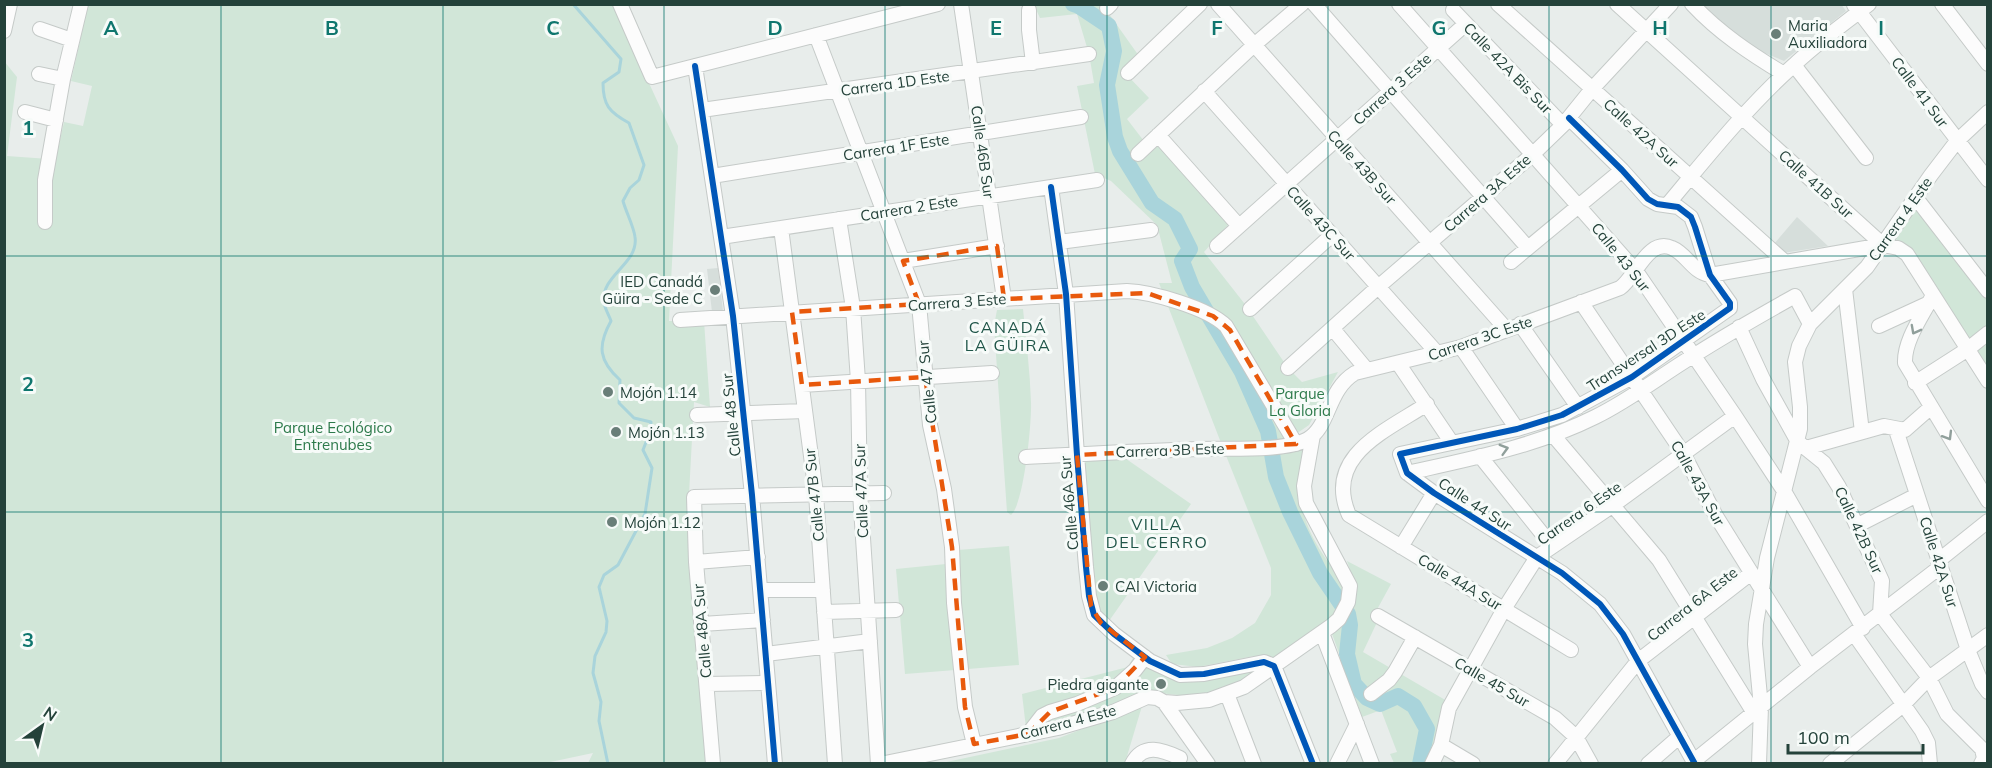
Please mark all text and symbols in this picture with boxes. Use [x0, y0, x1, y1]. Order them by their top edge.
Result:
text: A [104, 15, 119, 40]
text: B [325, 15, 339, 40]
text: C [546, 15, 560, 40]
text: D [767, 15, 783, 40]
text: E [990, 15, 1002, 40]
text: F [1211, 15, 1223, 40]
text: G [1432, 15, 1446, 40]
text: H [1652, 15, 1668, 40]
text: I [1878, 15, 1884, 40]
place label: Maria Auxiliadora [1788, 16, 1867, 52]
street label: Calle 42A Bis Sur [1460, 18, 1557, 118]
marker: Maria Auxiliadora [1769, 27, 1783, 41]
street label: Carrera 3 Este [1349, 49, 1435, 129]
street label: Calle 41 Sur [1887, 53, 1953, 132]
street label: Carrera 1D Este [839, 66, 951, 100]
street label: Calle 42A Sur [1599, 94, 1683, 172]
street label: Calle 46B Sur [967, 104, 999, 200]
text: 1 [22, 115, 34, 140]
street label: Calle 43B Sur [1324, 126, 1401, 209]
street label: Carrera 1F Este [842, 129, 950, 165]
street label: Calle 41B Sur [1775, 146, 1858, 223]
street label: Carrera 3A Este [1439, 150, 1535, 236]
street label: Carrera 4 Este [1864, 173, 1936, 265]
street label: Calle 43C Sur [1283, 182, 1360, 265]
street label: Carrera 2 Este [859, 191, 959, 225]
street label: Calle 43 Sur [1587, 219, 1655, 296]
place label: IED Canadá Güira - Sede C [602, 272, 703, 308]
marker: IED Canadá Güira - Sede C [708, 283, 722, 297]
street label: Carrera 3 Este [907, 289, 1007, 315]
street label: Transversal 3D Este [1583, 305, 1709, 395]
street label: Carrera 3C Este [1425, 311, 1535, 365]
district label: CANADÁ LA GÜIRA [965, 317, 1051, 355]
one-way arrow [1911, 324, 1922, 335]
street label: Calle 47 Sur [913, 339, 941, 425]
text: 2 [22, 371, 34, 396]
street label: Calle 48 Sur [717, 372, 745, 458]
place label: Mojón 1.14 [620, 383, 697, 402]
park label: Parque La Gloria [1269, 384, 1331, 420]
marker: Mojón 1.14 [601, 385, 615, 399]
park label: Parque Ecológico Entrenubes [274, 418, 392, 454]
place label: Mojón 1.13 [628, 423, 705, 442]
marker: Mojón 1.13 [609, 425, 623, 439]
one-way arrow [1940, 430, 1952, 440]
street label: Calle 43A Sur [1667, 437, 1730, 529]
street label: Carrera 3B Este [1115, 439, 1225, 461]
street label: Calle 47A Sur [850, 443, 872, 539]
one-way arrow [1498, 444, 1509, 456]
street label: Calle 47B Sur [800, 447, 828, 543]
street label: Calle 46A Sur [1055, 454, 1083, 551]
street label: Calle 44 Sur [1435, 473, 1516, 535]
street label: Carrera 6 Este [1533, 477, 1625, 549]
street label: Calle 42B Sur [1831, 483, 1888, 577]
place label: Mojón 1.12 [624, 513, 701, 532]
district label: VILLA DEL CERRO [1106, 514, 1208, 552]
street label: Calle 42A Sur [1915, 514, 1963, 610]
marker: Mojón 1.12 [605, 515, 619, 529]
street label: Calle 44A Sur [1415, 549, 1506, 615]
street label: Carrera 6A Este [1643, 563, 1741, 645]
place label: CAI Victoria [1115, 577, 1197, 596]
marker: CAI Victoria [1096, 579, 1110, 593]
street label: Calle 48A Sur [688, 582, 716, 679]
text: 3 [22, 627, 34, 652]
street label: Calle 45 Sur [1451, 653, 1533, 711]
place label: Piedra gigante [1047, 675, 1149, 694]
marker: Piedra gigante [1154, 677, 1168, 691]
north arrow [12, 696, 72, 756]
street label: Carrera 4 Este [1018, 700, 1118, 744]
text: N [40, 702, 61, 725]
scale bar [1788, 717, 1923, 755]
text: 100 m [1797, 726, 1850, 749]

